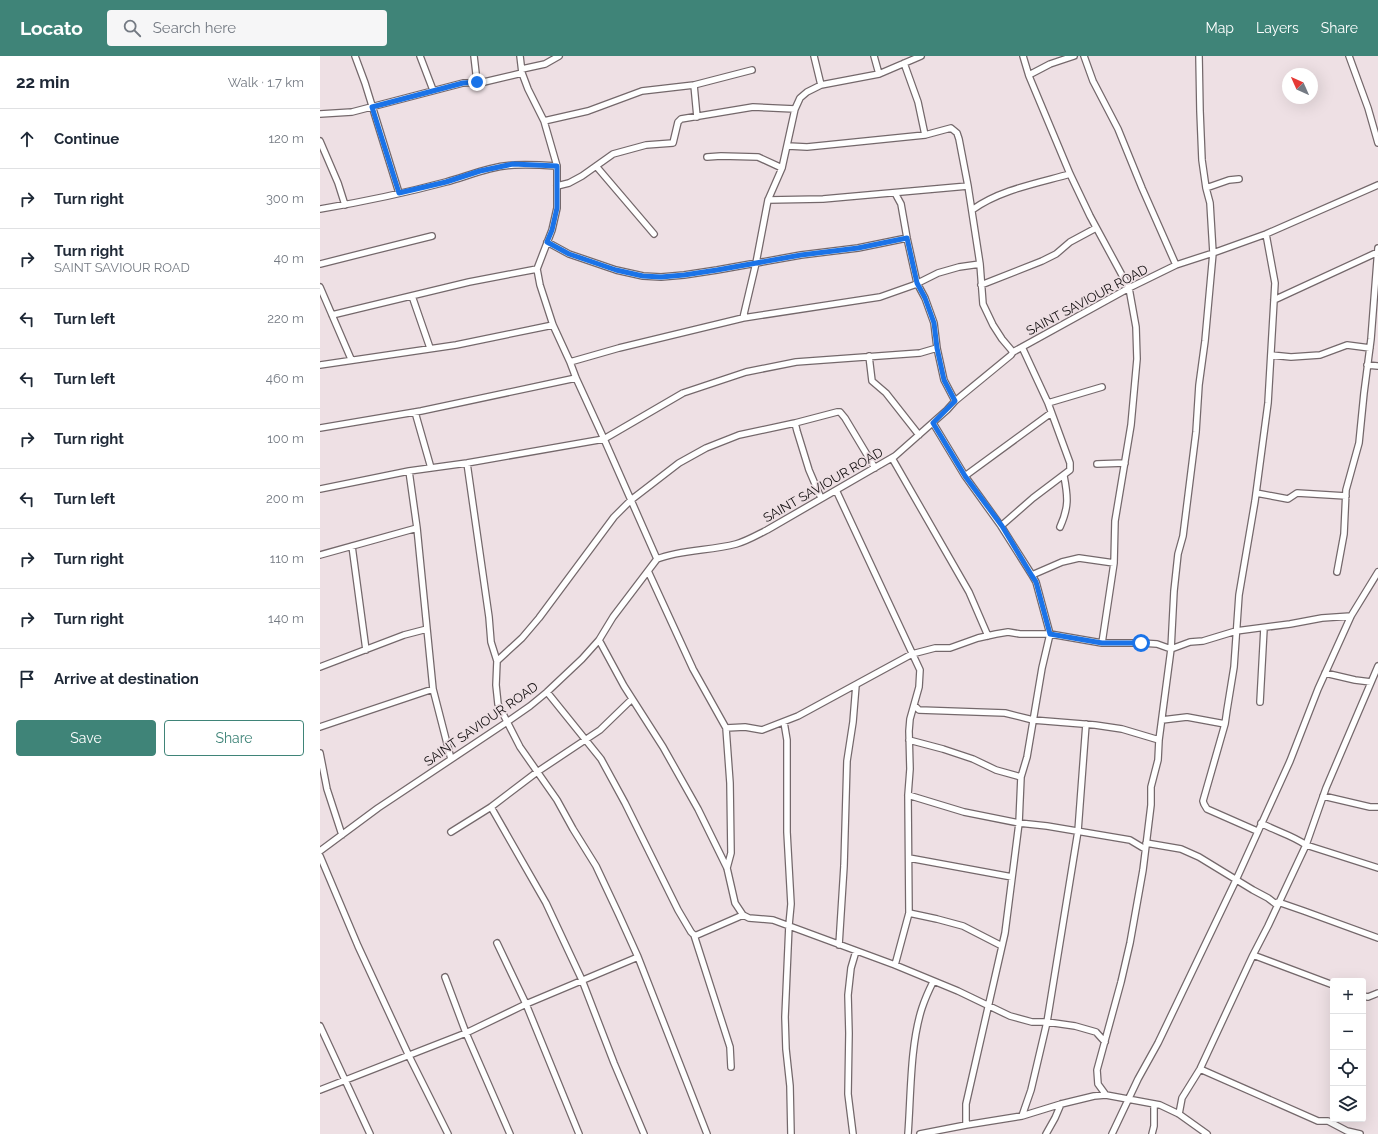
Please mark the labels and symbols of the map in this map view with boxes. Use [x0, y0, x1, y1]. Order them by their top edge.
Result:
north arrow [1282, 68, 1318, 104]
route end [468, 73, 486, 91]
street label: SAINT SAVIOUR ROAD [1024, 261, 1150, 339]
street label: SAINT SAVIOUR ROAD [760, 445, 886, 525]
route start [1132, 634, 1150, 652]
street label: SAINT SAVIOUR ROAD [421, 679, 541, 769]

